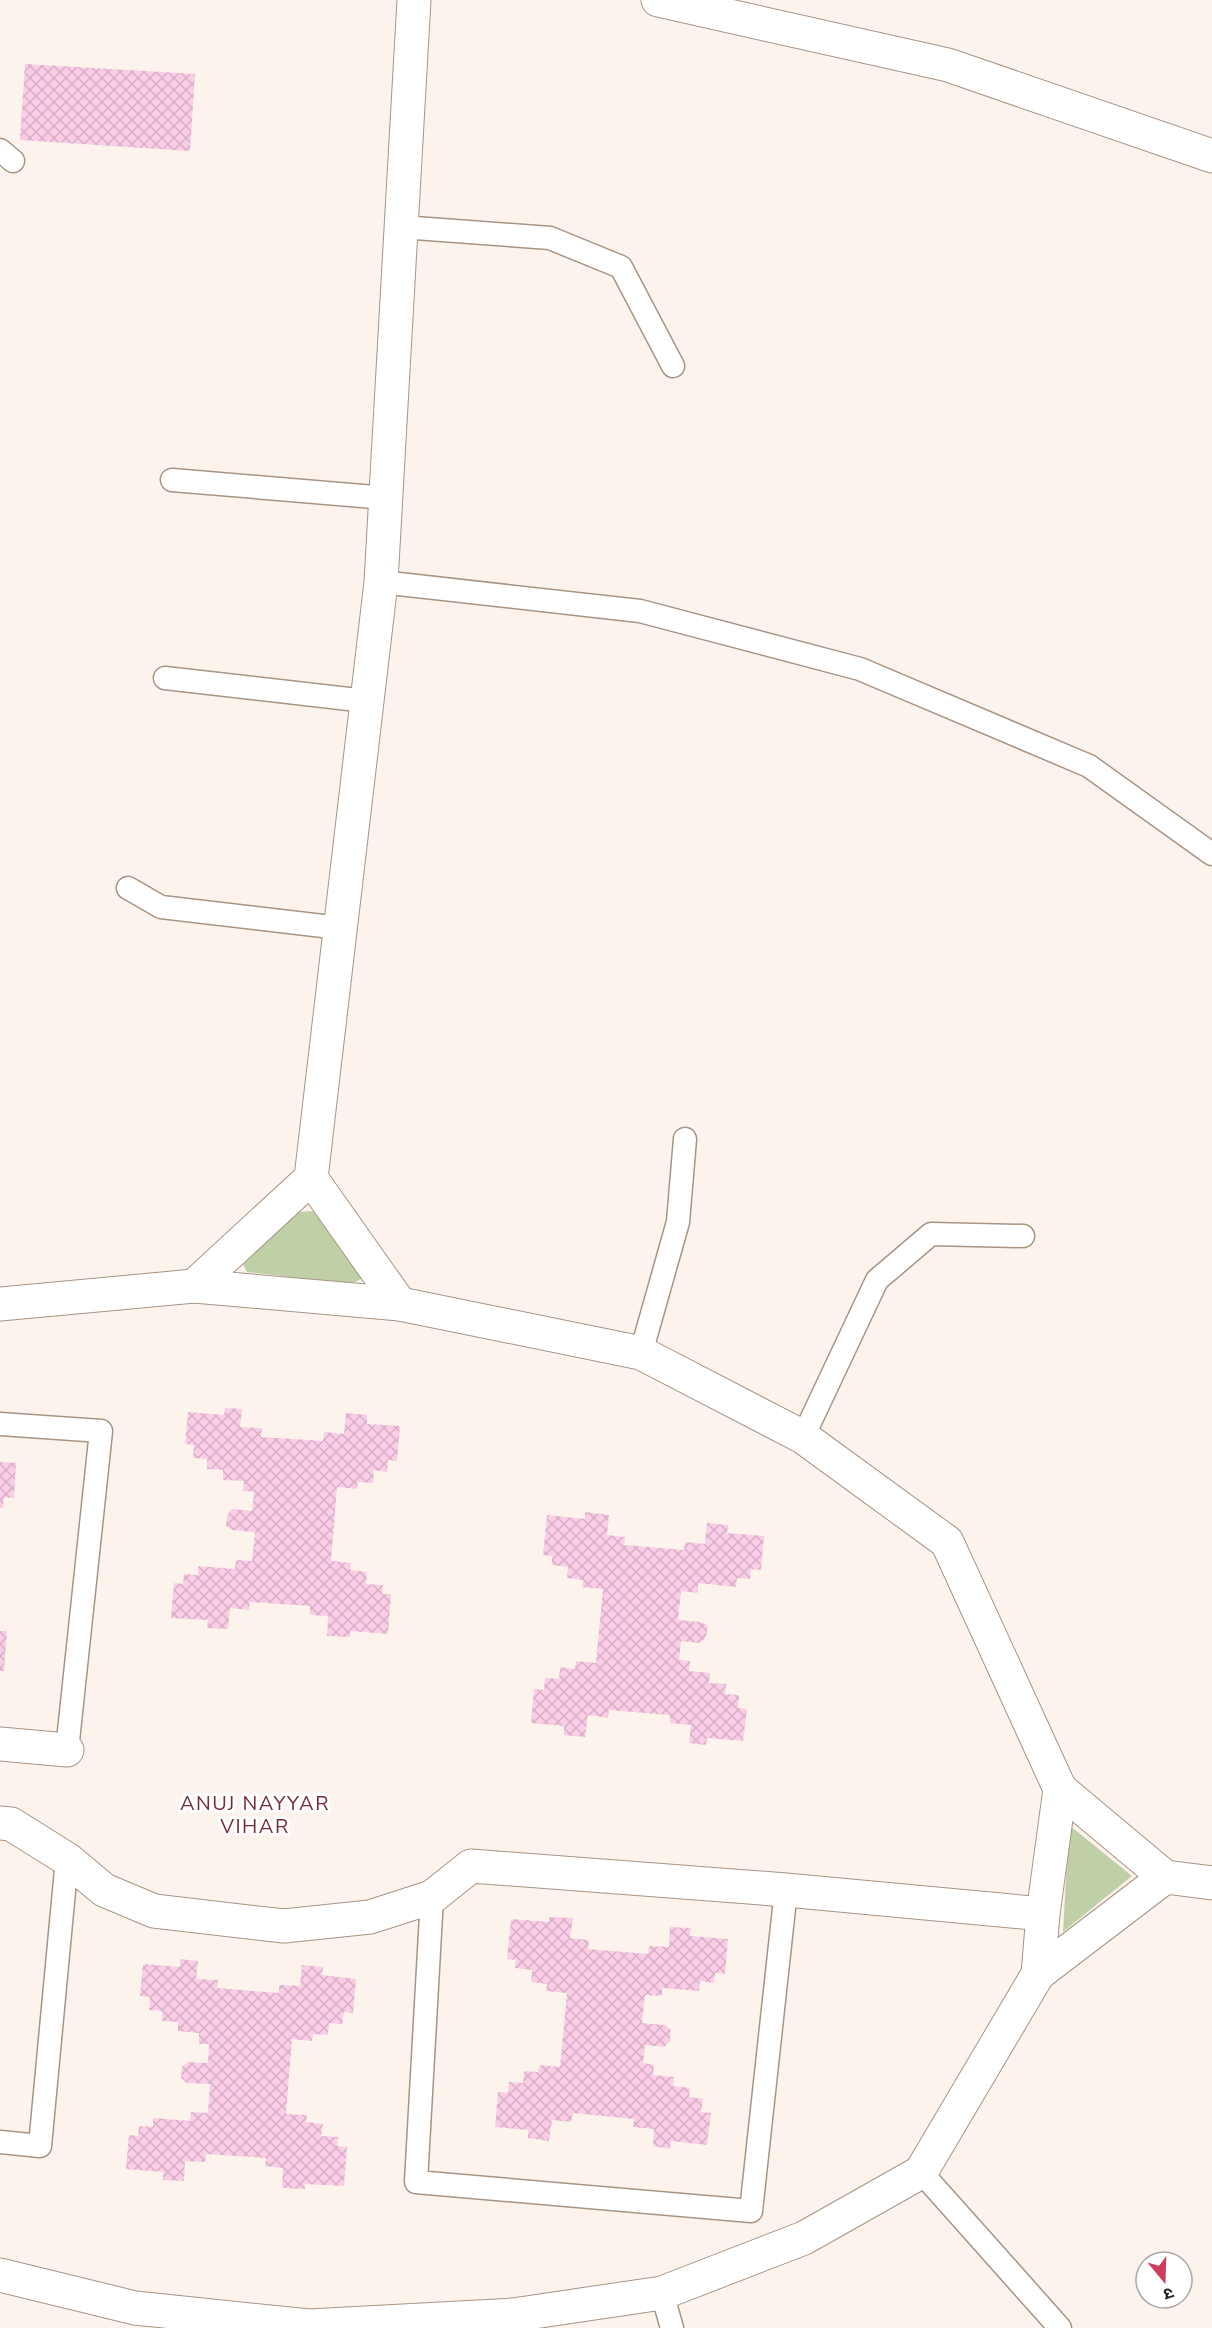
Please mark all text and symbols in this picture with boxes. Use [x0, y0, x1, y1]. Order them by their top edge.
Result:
district label: ANUJ NAYYAR VIHAR [180, 1790, 330, 1840]
north arrow [1134, 2250, 1194, 2310]
text: उ [1160, 2281, 1177, 2305]

